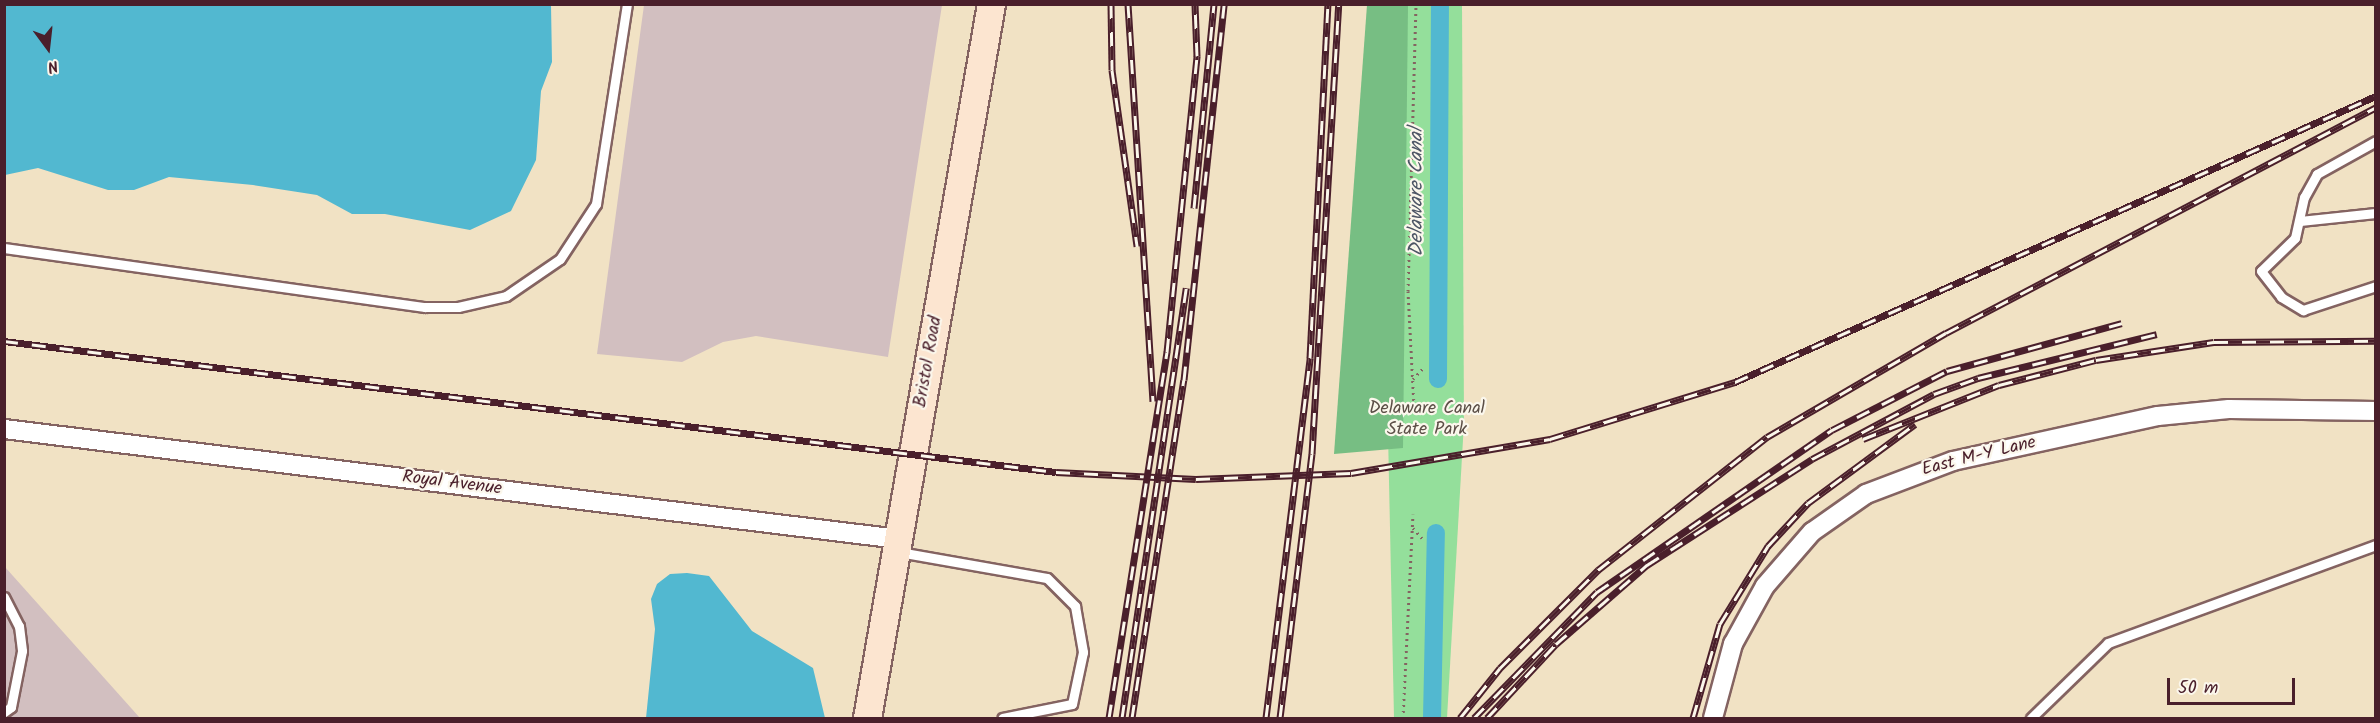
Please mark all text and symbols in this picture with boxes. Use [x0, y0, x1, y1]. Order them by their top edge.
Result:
north arrow [18, 18, 78, 78]
text: N [45, 52, 61, 79]
water label: Delaware Canal [1405, 128, 1429, 256]
street label: Bristol Road [910, 315, 948, 409]
park label: Delaware Canal State Park [1369, 399, 1485, 442]
street label: East M-Y Lane [1920, 432, 2038, 482]
street label: Royal Avenue [401, 467, 503, 501]
scale bar [2170, 666, 2298, 704]
text: 50 m [2178, 674, 2218, 703]

